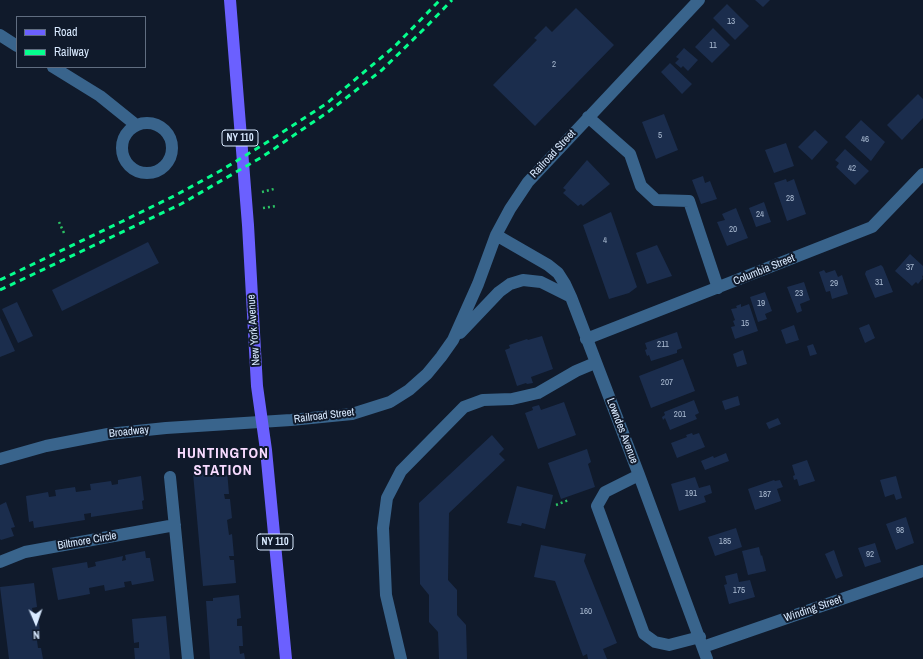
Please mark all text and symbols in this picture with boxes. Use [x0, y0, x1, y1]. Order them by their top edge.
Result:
legend [16, 16, 146, 68]
house number: 13 [727, 17, 735, 27]
text: Road [54, 24, 78, 40]
house number: 11 [709, 41, 717, 51]
text: Railway [54, 44, 89, 60]
house number: 2 [552, 60, 556, 70]
street label: Railroad Street [527, 127, 579, 181]
road number: NY 110 [222, 130, 258, 146]
house number: 5 [658, 131, 662, 141]
house number: 46 [861, 135, 869, 145]
house number: 42 [848, 164, 856, 174]
house number: 28 [786, 194, 794, 204]
house number: 24 [756, 210, 764, 220]
house number: 20 [729, 225, 737, 235]
house number: 4 [603, 236, 607, 246]
street label: Columbia Street [731, 252, 797, 288]
house number: 37 [906, 263, 914, 273]
house number: 31 [875, 278, 883, 288]
house number: 29 [830, 279, 838, 289]
house number: 23 [795, 289, 803, 299]
street label: New York Avenue [245, 294, 263, 366]
house number: 19 [757, 299, 765, 309]
house number: 15 [741, 319, 749, 329]
house number: 211 [657, 340, 669, 350]
house number: 207 [661, 378, 673, 388]
street label: Lowndes Avenue [603, 396, 641, 466]
street label: Railroad Street [293, 406, 355, 426]
house number: 201 [674, 410, 686, 420]
street label: Broadway [108, 423, 150, 441]
district label: HUNTINGTON STATION [177, 445, 269, 480]
house number: 191 [685, 489, 697, 499]
house number: 187 [759, 490, 771, 500]
house number: 98 [896, 526, 904, 536]
street label: Biltmore Circle [56, 529, 118, 553]
road number: NY 110 [257, 534, 293, 550]
house number: 185 [719, 537, 731, 547]
house number: 92 [866, 550, 874, 560]
house number: 175 [733, 586, 745, 596]
street label: Winding Street [782, 593, 844, 625]
north arrow [16, 603, 56, 643]
house number: 160 [580, 607, 592, 617]
text: N [33, 628, 40, 642]

